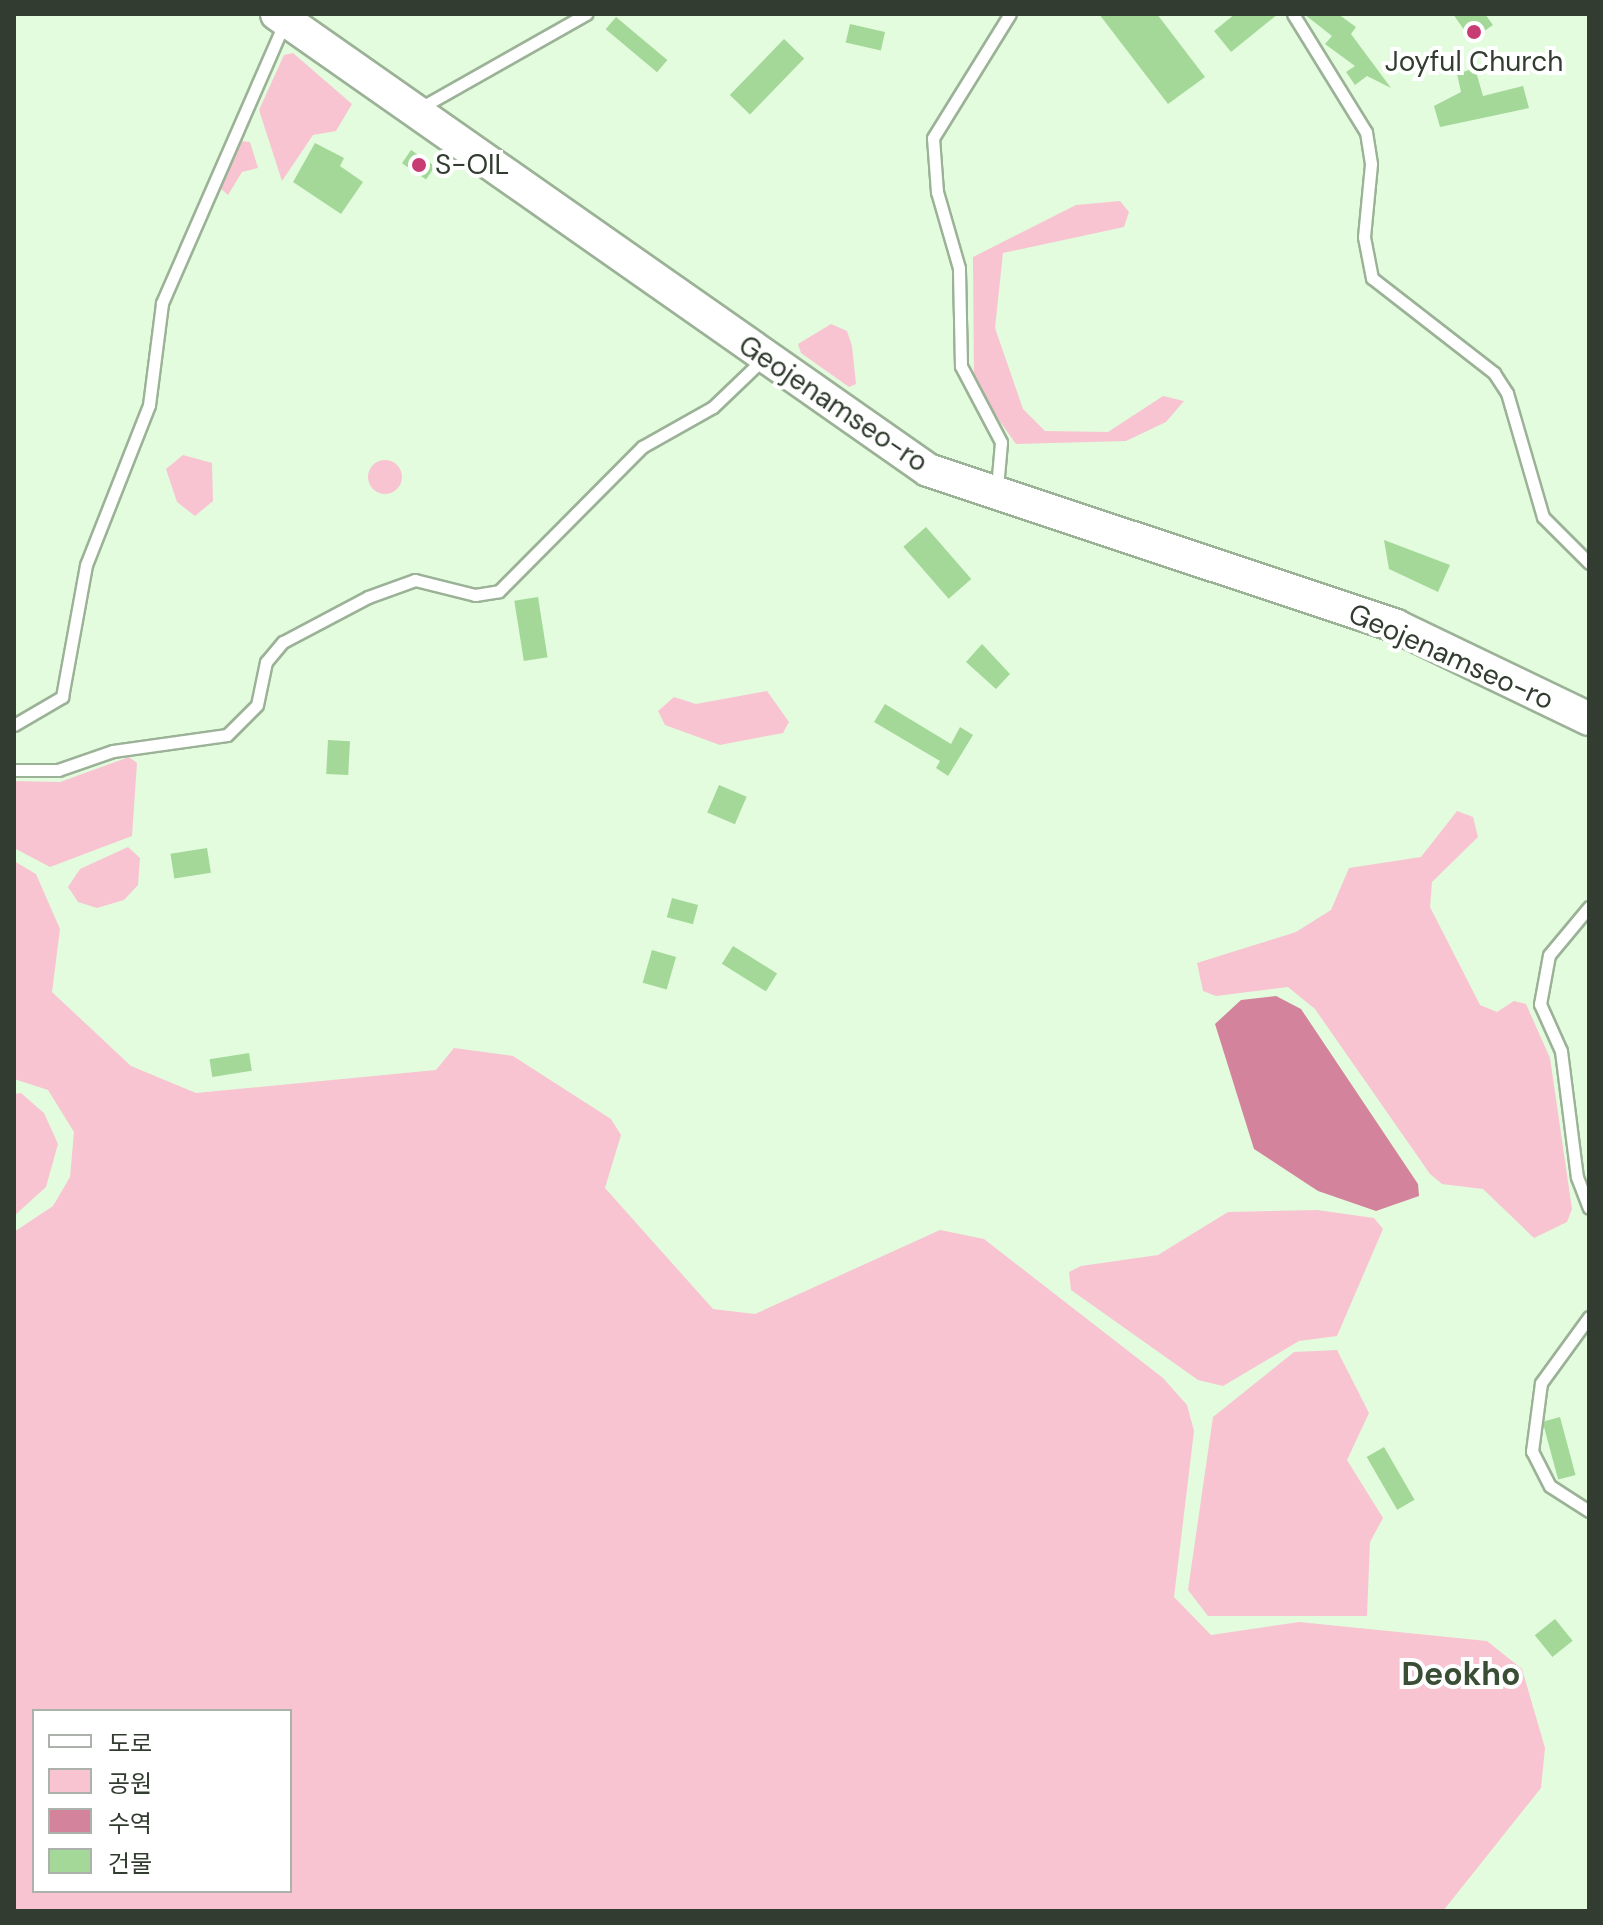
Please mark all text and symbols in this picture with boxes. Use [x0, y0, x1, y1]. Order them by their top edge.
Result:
marker: Joyful Church [1465, 23, 1483, 41]
place label: Joyful Church [1385, 45, 1563, 79]
place label: S-OIL [435, 148, 509, 182]
marker: S-OIL [410, 156, 428, 174]
street label: Geojenamseo-ro [732, 328, 934, 480]
street label: Geojenamseo-ro [1343, 597, 1559, 717]
district label: Deokho [1401, 1655, 1521, 1693]
legend [32, 1709, 292, 1893]
text: 도로 [108, 1728, 152, 1759]
text: 공원 [108, 1768, 152, 1799]
text: 수역 [108, 1808, 152, 1839]
text: 건물 [108, 1848, 152, 1879]

